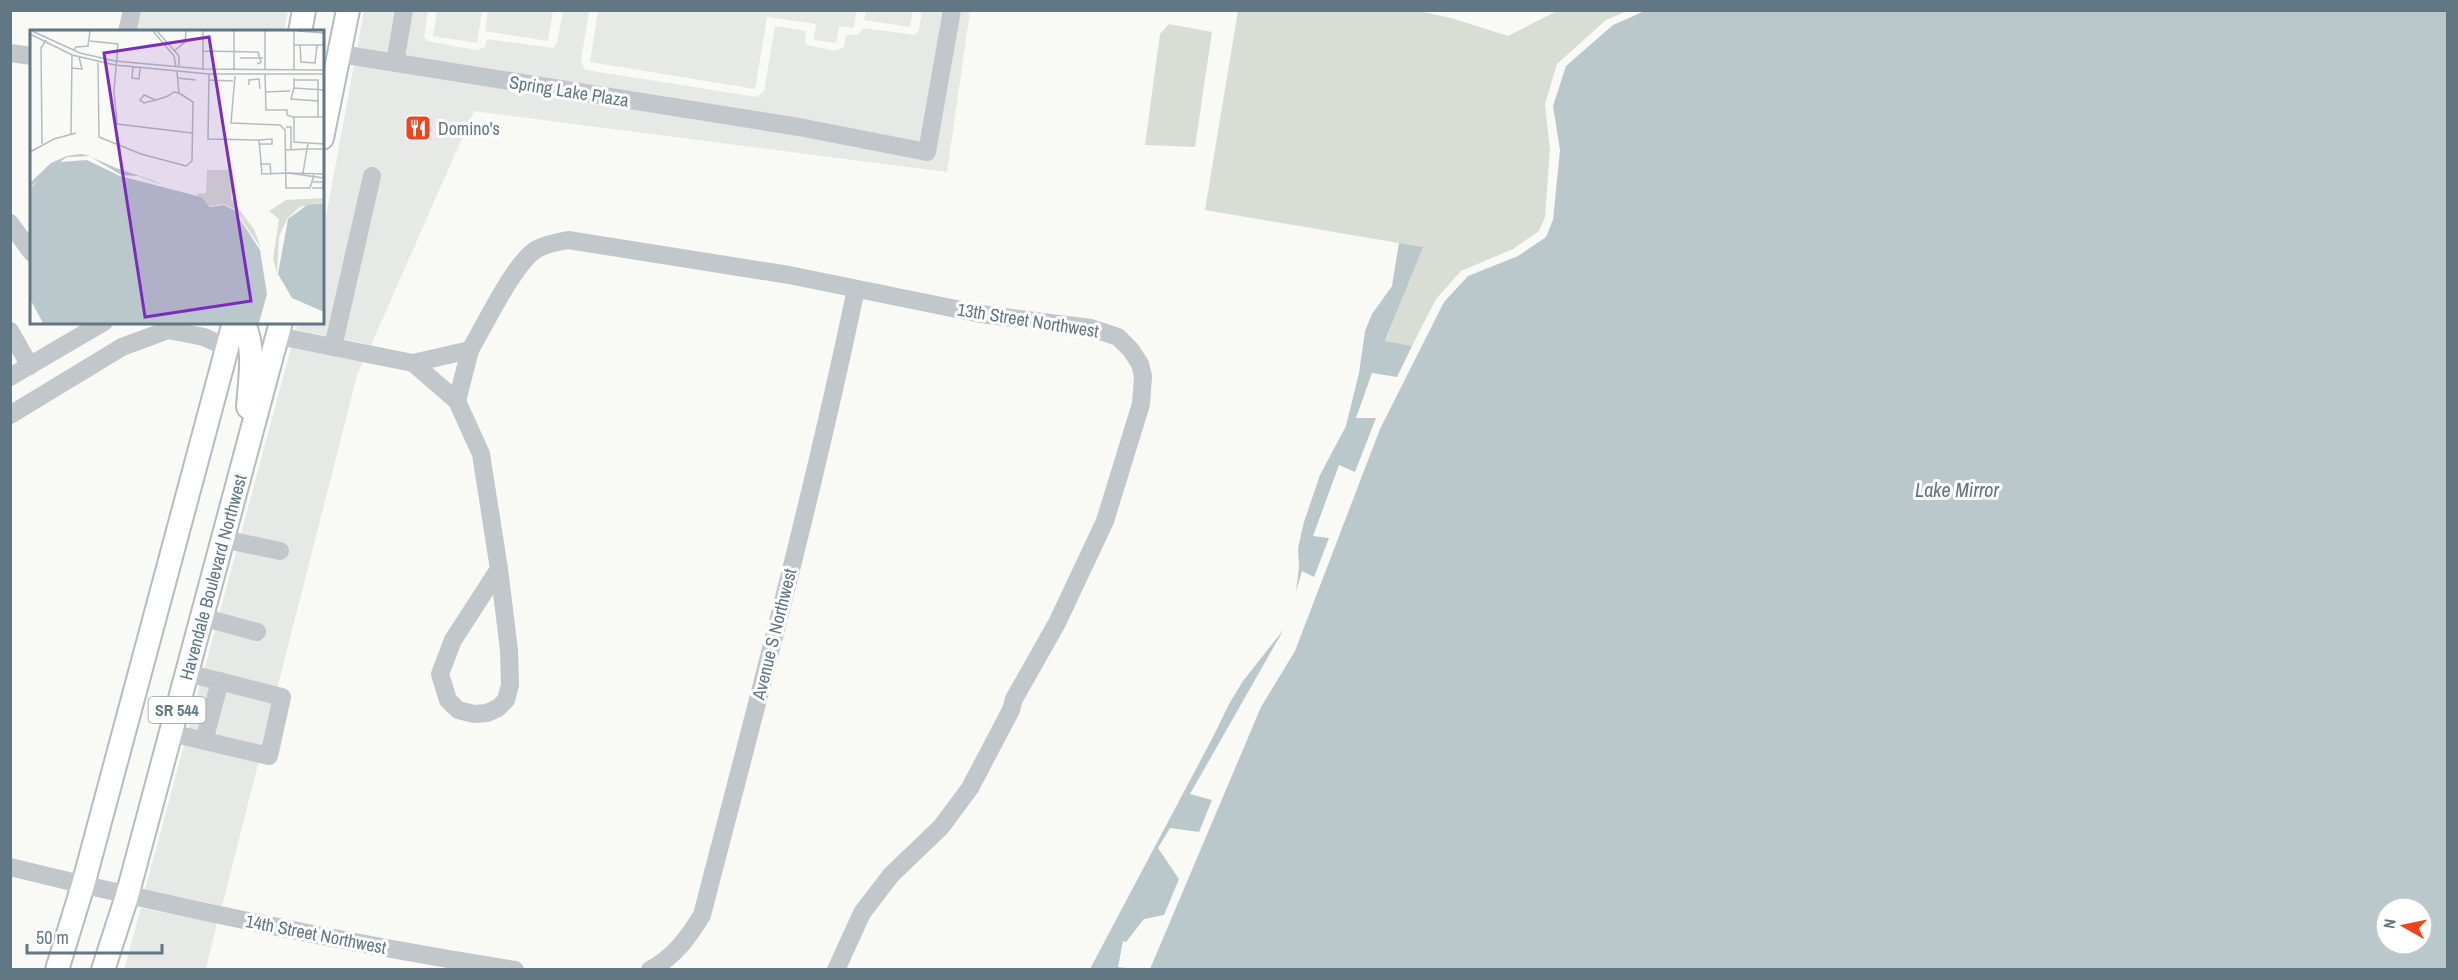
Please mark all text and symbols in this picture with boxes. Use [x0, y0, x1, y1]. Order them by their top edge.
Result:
inset map [30, 30, 324, 324]
street label: Spring Lake Plaza [507, 69, 631, 113]
restaurant icon: Domino's [403, 113, 433, 143]
place label: Domino's [438, 116, 500, 141]
street label: 13th Street Northwest [956, 296, 1100, 344]
street label: Havendale Boulevard Northwest [173, 472, 252, 683]
water label: Lake Mirror [1915, 476, 1999, 503]
street label: Avenue S Northwest [745, 566, 802, 703]
road number: SR 544 [148, 697, 206, 723]
north arrow [2374, 896, 2434, 956]
street label: 14th Street Northwest [244, 908, 388, 960]
scale bar [27, 917, 162, 955]
text: N [2378, 917, 2401, 930]
text: 50 m [36, 925, 69, 950]

